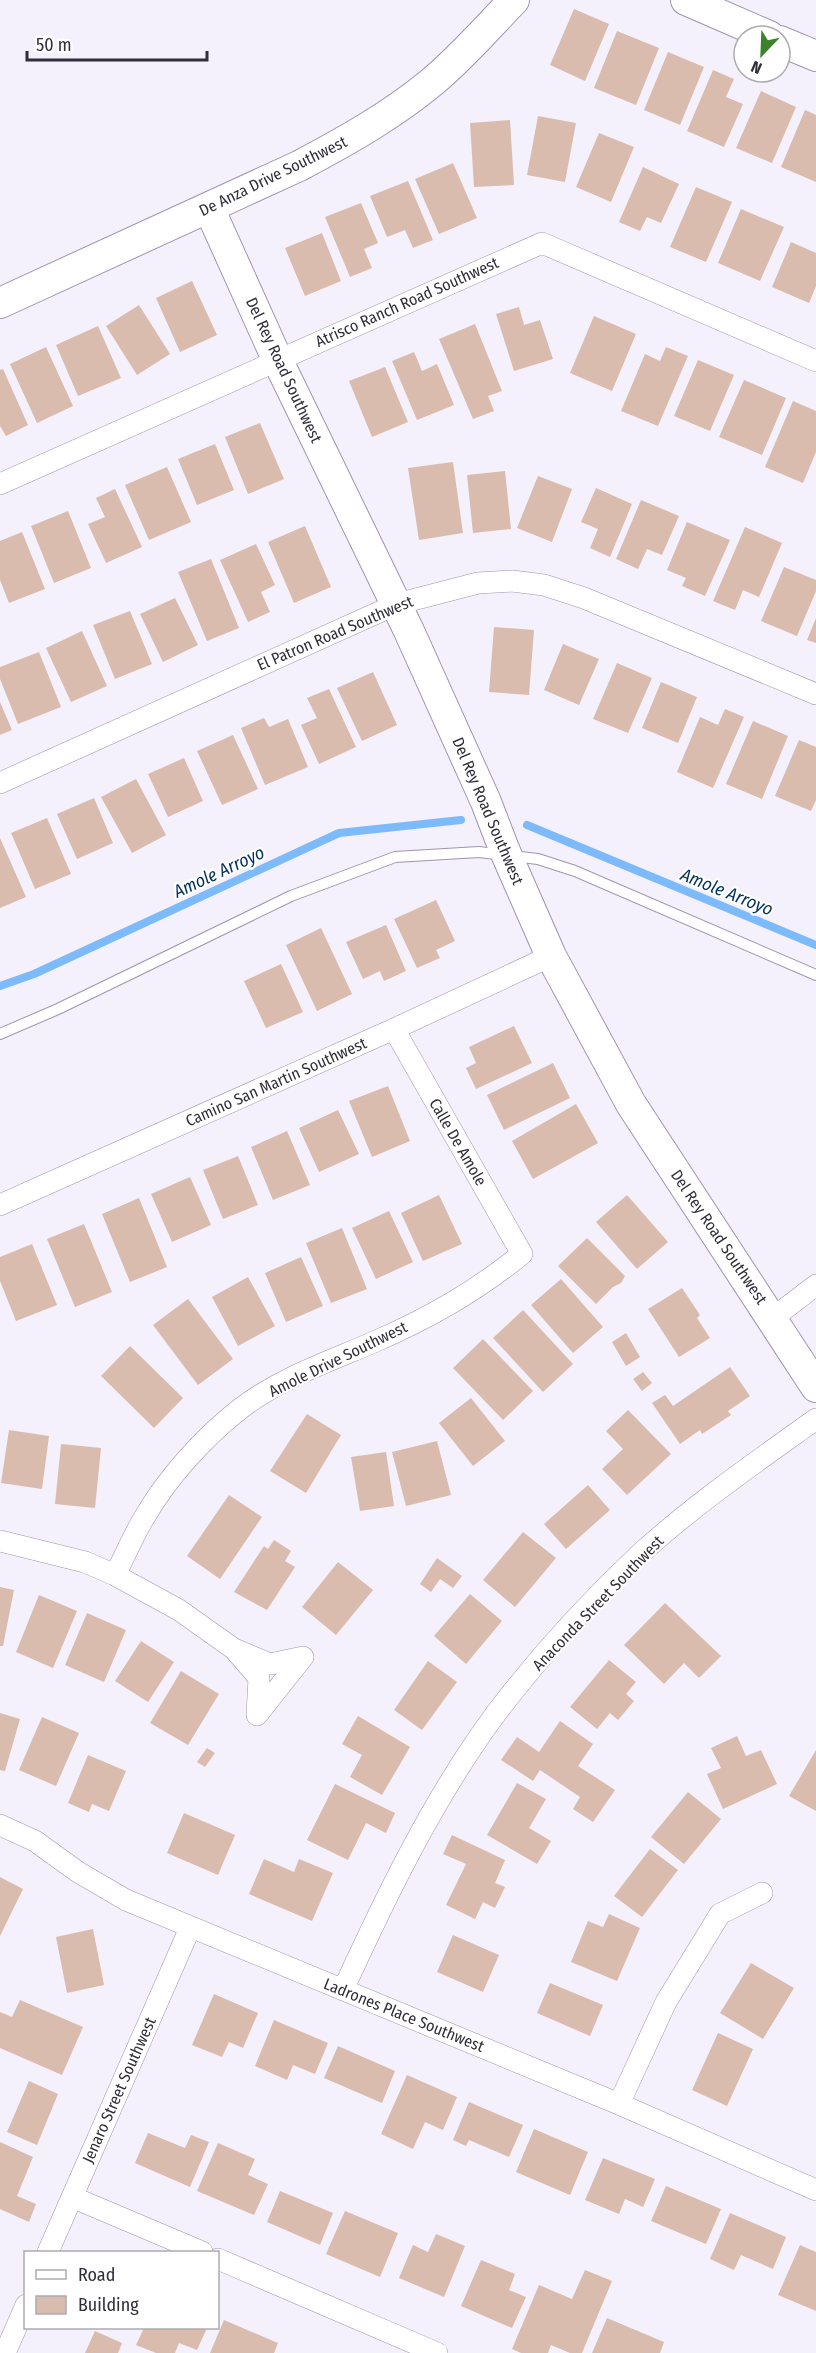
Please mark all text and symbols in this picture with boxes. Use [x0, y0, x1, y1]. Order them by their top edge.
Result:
scale bar [27, 24, 207, 62]
north arrow [732, 24, 792, 84]
text: 50 m [36, 34, 72, 56]
text: N [748, 57, 764, 78]
street label: De Anza Drive Southwest [196, 132, 351, 220]
street label: Atrisco Ranch Road Southwest [312, 253, 502, 351]
street label: Del Rey Road Southwest [242, 294, 326, 446]
street label: El Patron Road Southwest [254, 591, 417, 674]
street label: Del Rey Road Southwest [448, 734, 528, 888]
water label: Amole Arroyo [169, 841, 268, 903]
water label: Amole Arroyo [677, 863, 776, 921]
street label: Camino San Martin Southwest [183, 1033, 370, 1131]
street label: Calle De Amole [425, 1095, 491, 1189]
street label: Del Rey Road Southwest [667, 1166, 772, 1309]
street label: Amole Drive Southwest [266, 1317, 411, 1401]
street label: Anaconda Street Southwest [529, 1531, 668, 1674]
street label: Ladrones Place Southwest [321, 1974, 488, 2056]
street label: Jenaro Street Southwest [78, 2013, 160, 2166]
legend [24, 2251, 219, 2329]
text: Road [78, 2264, 115, 2286]
text: Building [78, 2294, 139, 2316]

